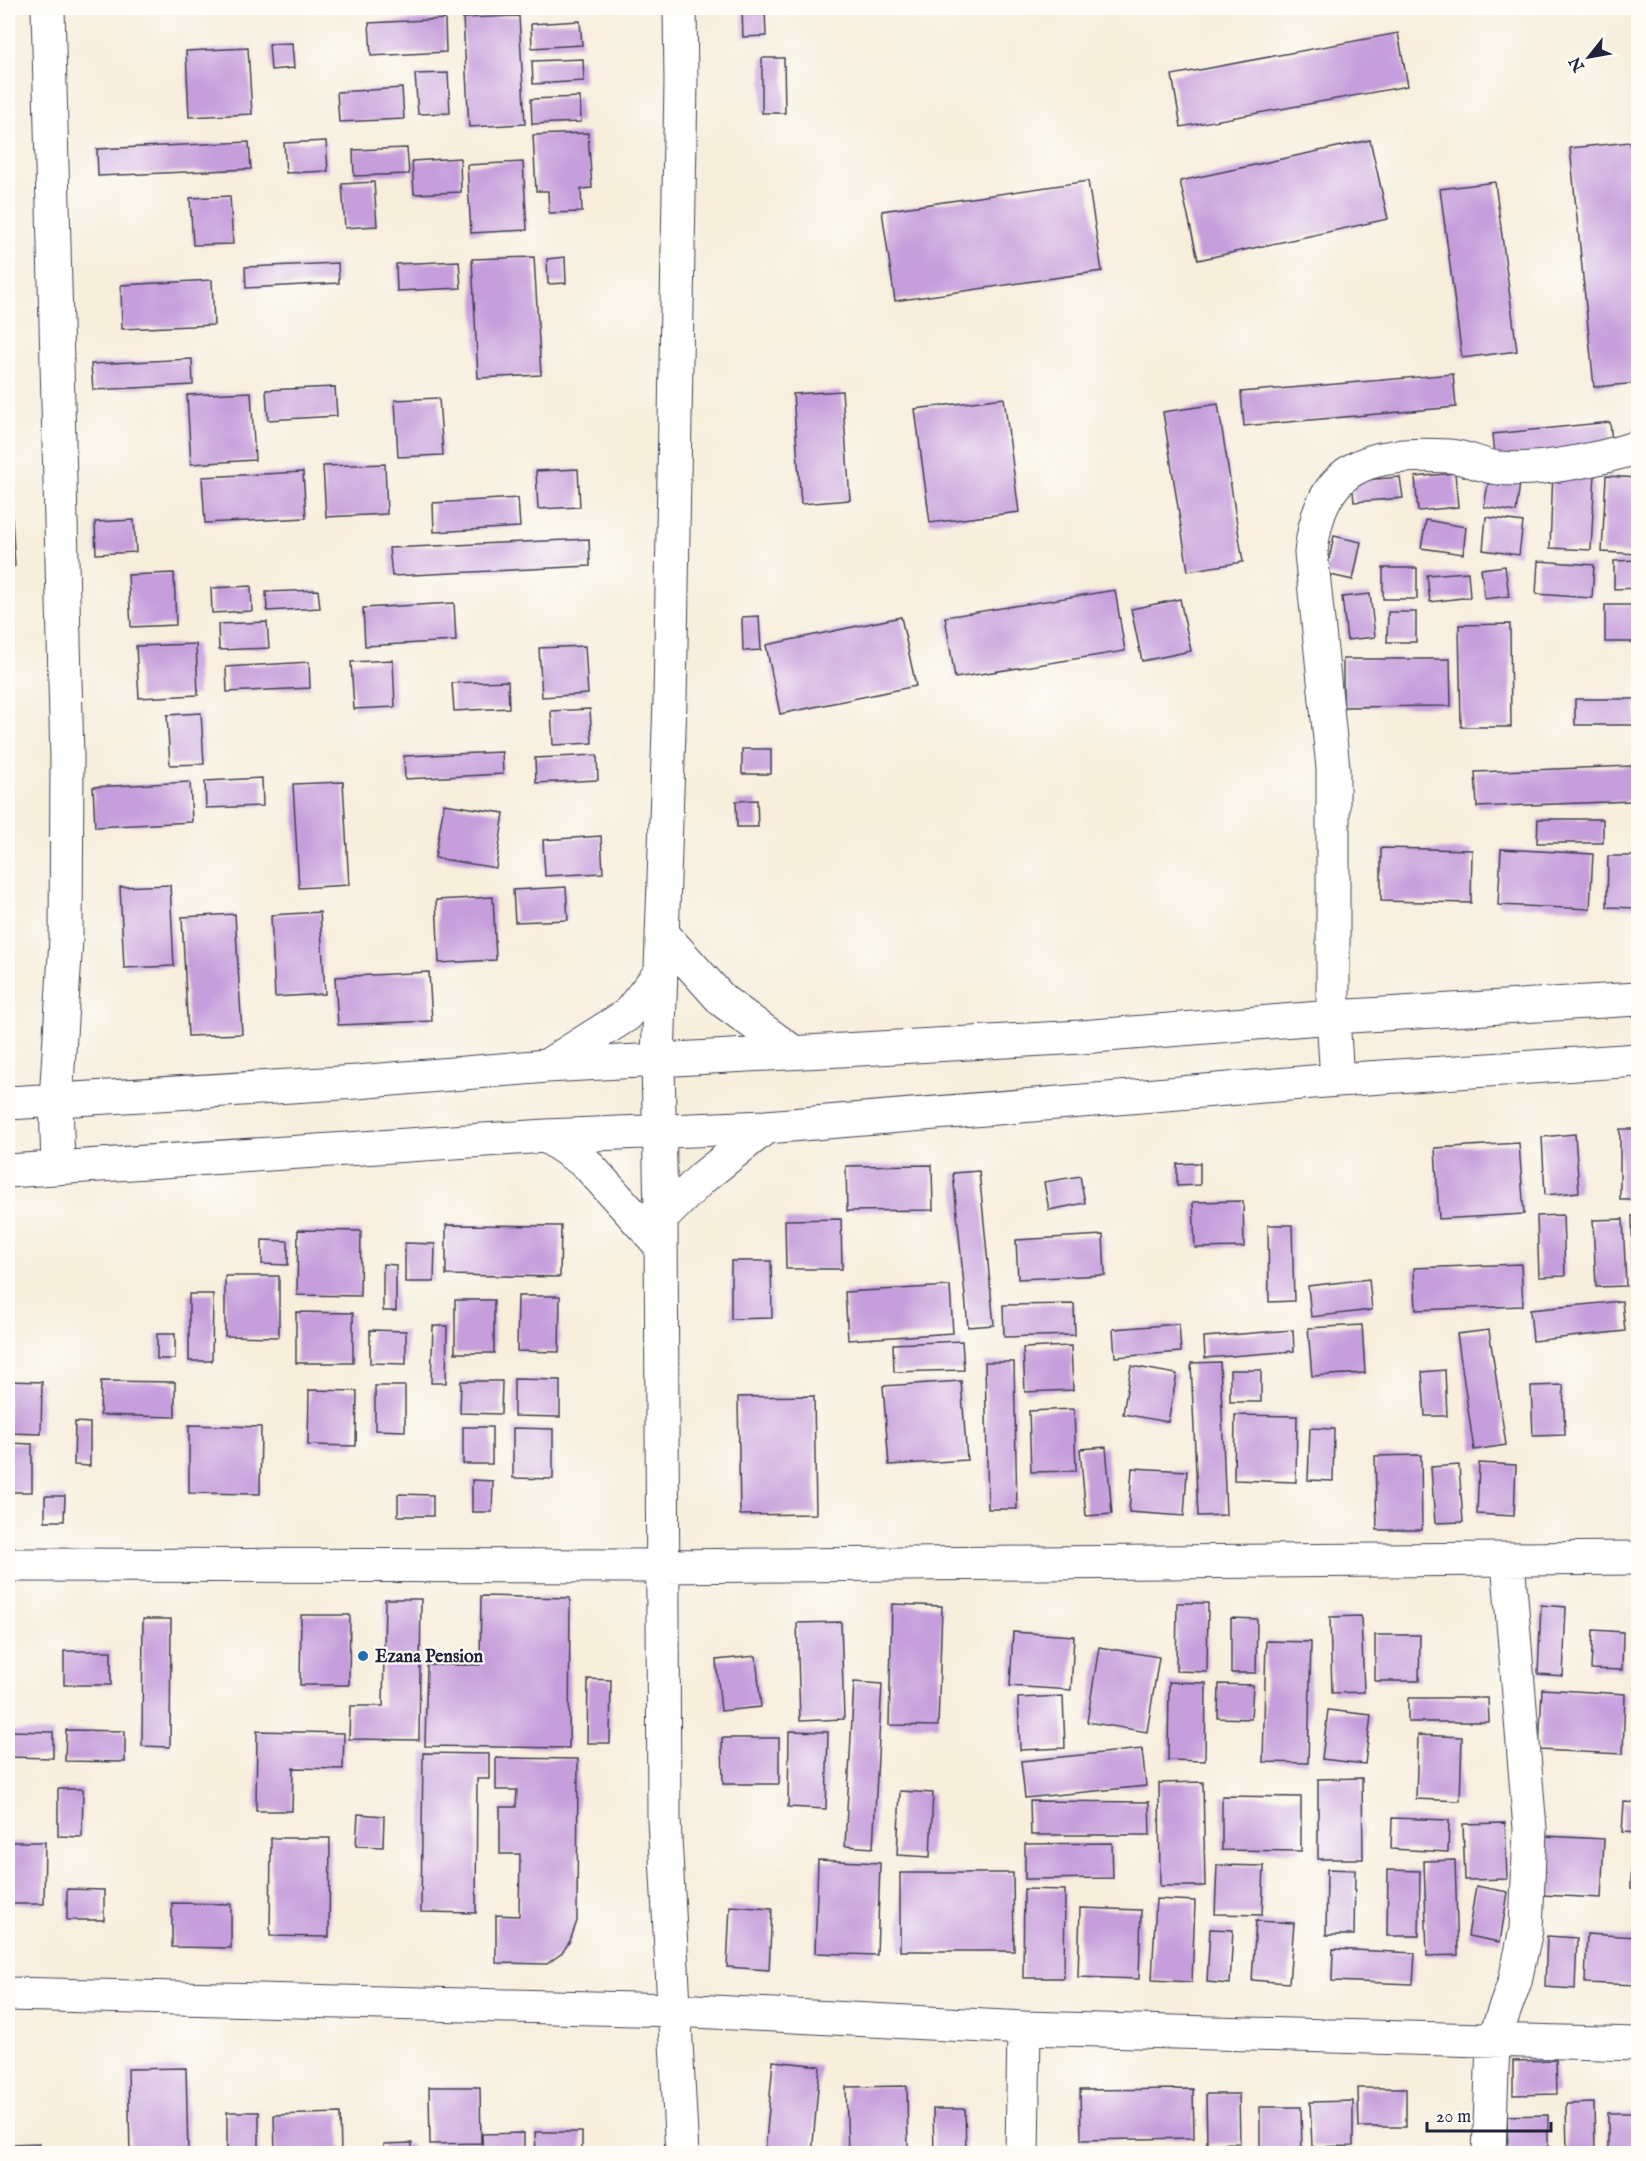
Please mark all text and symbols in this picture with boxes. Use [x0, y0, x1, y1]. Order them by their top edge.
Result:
north arrow [1559, 27, 1619, 87]
text: N [1566, 52, 1591, 76]
place label: Ezana Pension [375, 1646, 484, 1669]
marker: Ezana Pension [356, 1649, 370, 1663]
scale bar [1427, 2095, 1552, 2133]
text: 20 m [1436, 2106, 1471, 2129]

